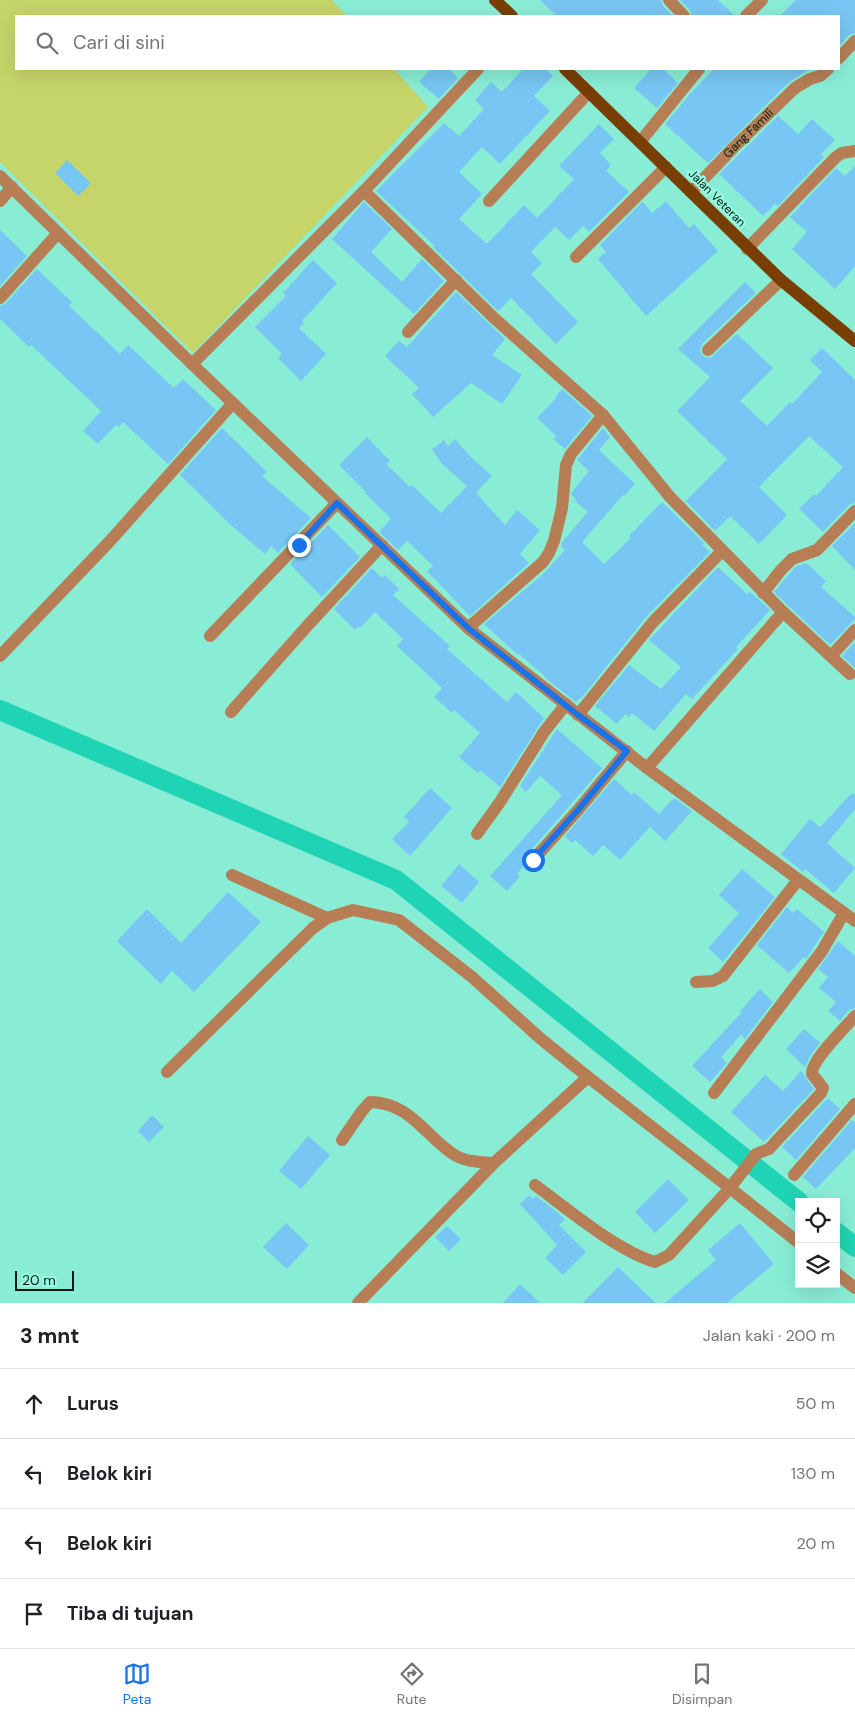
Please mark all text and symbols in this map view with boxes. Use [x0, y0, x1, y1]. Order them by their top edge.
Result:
search box [15, 15, 840, 70]
icon: search [33, 29, 61, 57]
text: Cari di sini [73, 30, 165, 55]
street label: Gang Famili [720, 105, 777, 161]
street label: Jalan Veteran [685, 166, 749, 230]
route end [288, 534, 311, 557]
route start [522, 849, 545, 872]
map controls [795, 1198, 840, 1288]
button: locate [795, 1198, 840, 1243]
button: layers [795, 1243, 840, 1288]
scale bar [15, 1268, 74, 1291]
text: 20 m [22, 1271, 56, 1289]
text: 3 mnt [20, 1322, 79, 1350]
text: Jalan kaki · 200 m [703, 1325, 835, 1346]
icon: ahead [20, 1390, 48, 1418]
text: Lurus [67, 1391, 119, 1416]
text: 50 m [796, 1393, 835, 1414]
icon: left [20, 1460, 48, 1488]
text: Belok kiri [67, 1461, 152, 1486]
text: 130 m [791, 1463, 835, 1484]
icon: left [20, 1530, 48, 1558]
text: Belok kiri [67, 1531, 152, 1556]
text: 20 m [796, 1533, 835, 1554]
icon: arrive [20, 1600, 48, 1628]
text: Tiba di tujuan [67, 1601, 193, 1626]
tab: Peta [123, 1660, 151, 1708]
tab: Rute [397, 1660, 426, 1708]
tab: Disimpan [672, 1660, 732, 1708]

